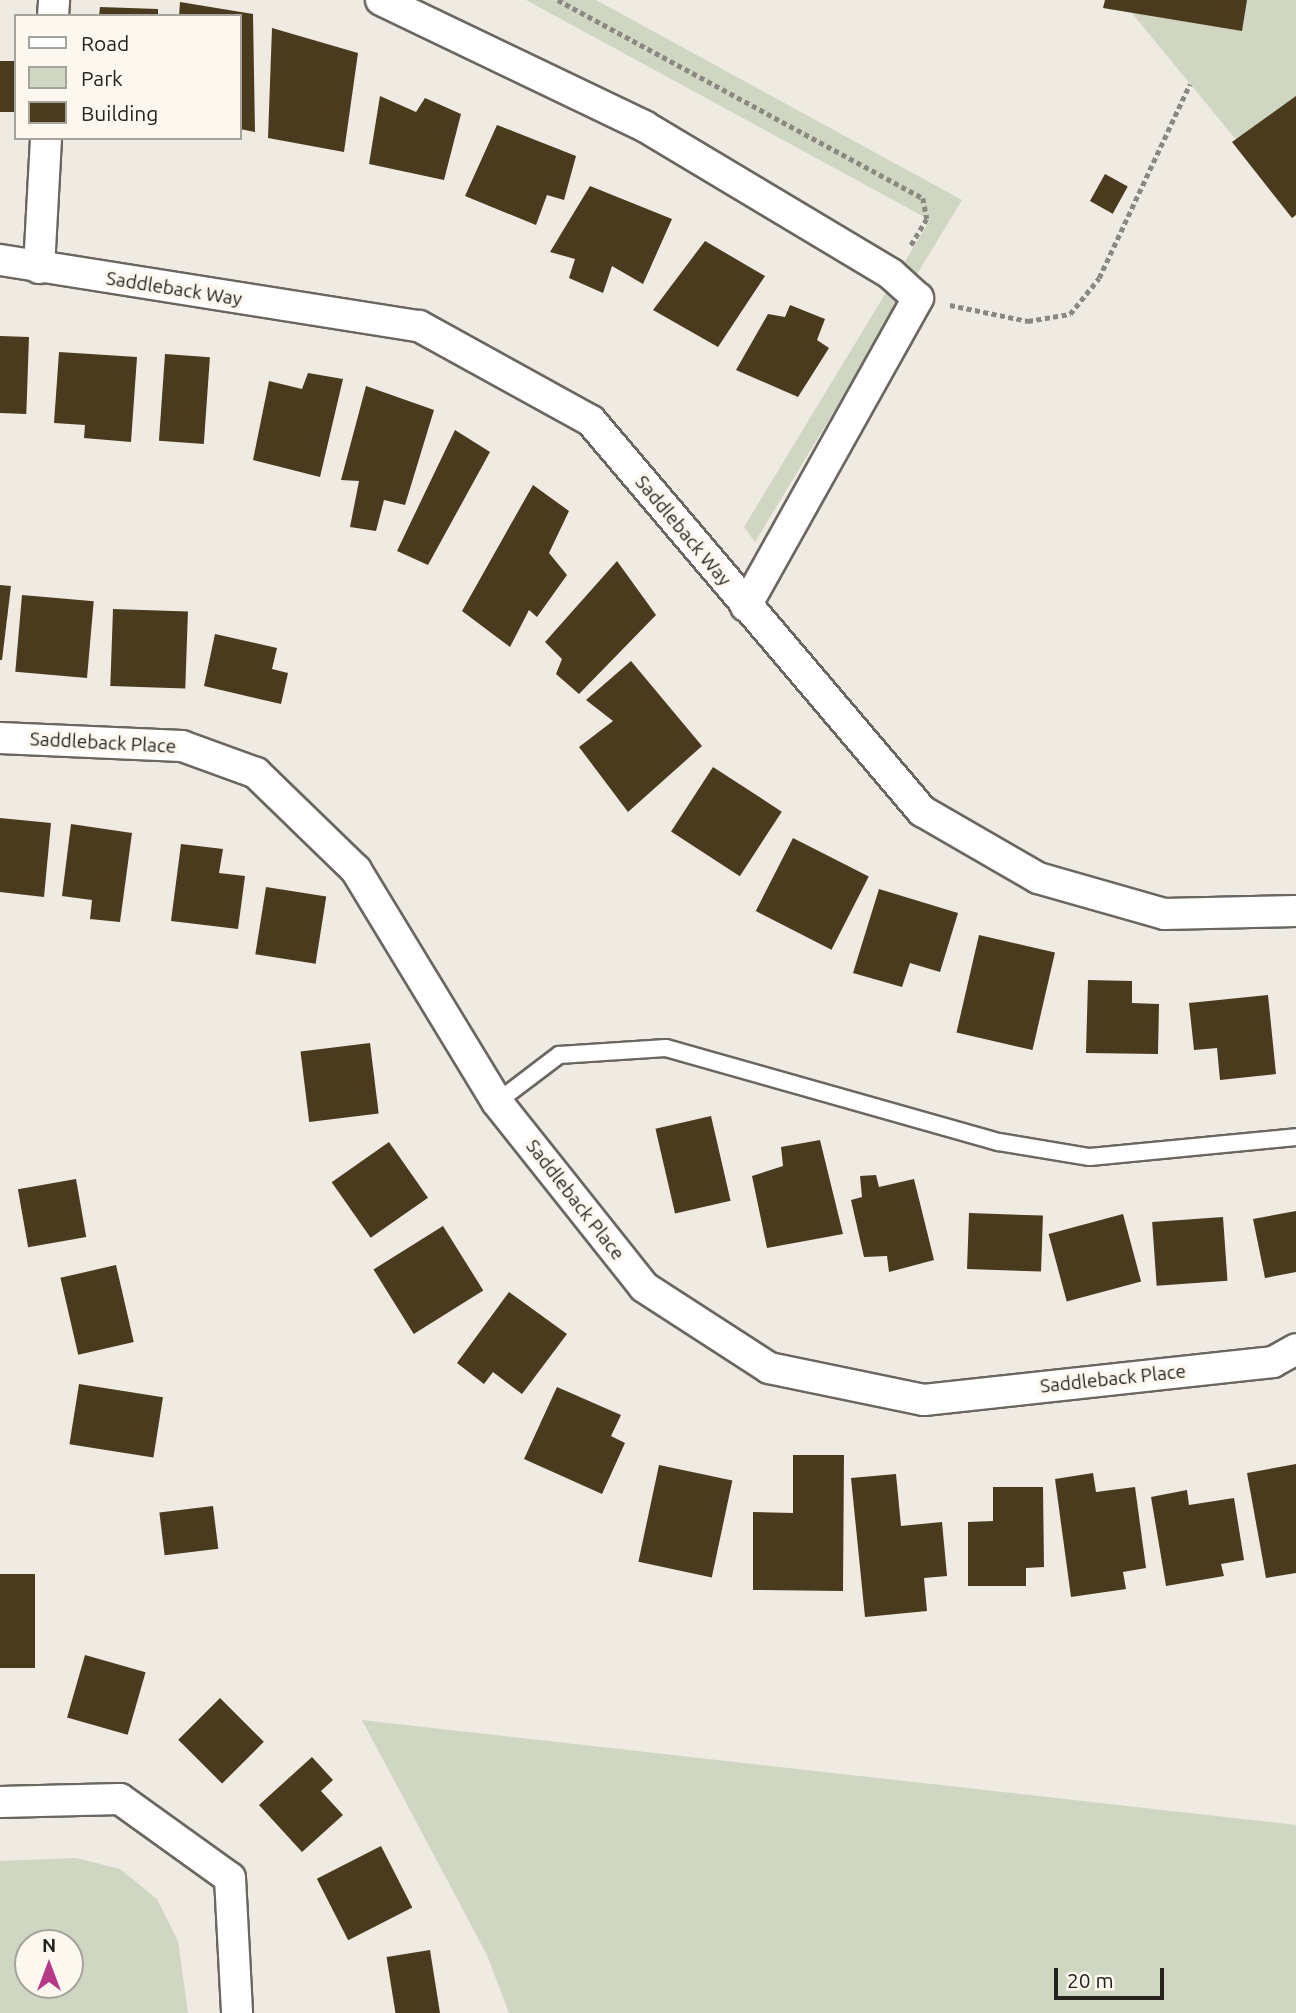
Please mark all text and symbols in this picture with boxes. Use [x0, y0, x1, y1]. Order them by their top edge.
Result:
legend [14, 14, 242, 140]
text: Road [81, 31, 129, 55]
text: Park [81, 66, 123, 90]
text: Building [81, 101, 158, 125]
street label: Saddleback Way [104, 267, 244, 311]
street label: Saddleback Way [630, 471, 736, 591]
street label: Saddleback Place [29, 728, 177, 758]
street label: Saddleback Place [521, 1135, 629, 1265]
street label: Saddleback Place [1039, 1360, 1187, 1398]
north arrow [14, 1929, 84, 1999]
text: N [42, 1934, 56, 1956]
scale bar [1058, 1954, 1168, 1998]
text: 20 m [1067, 1968, 1114, 1992]

